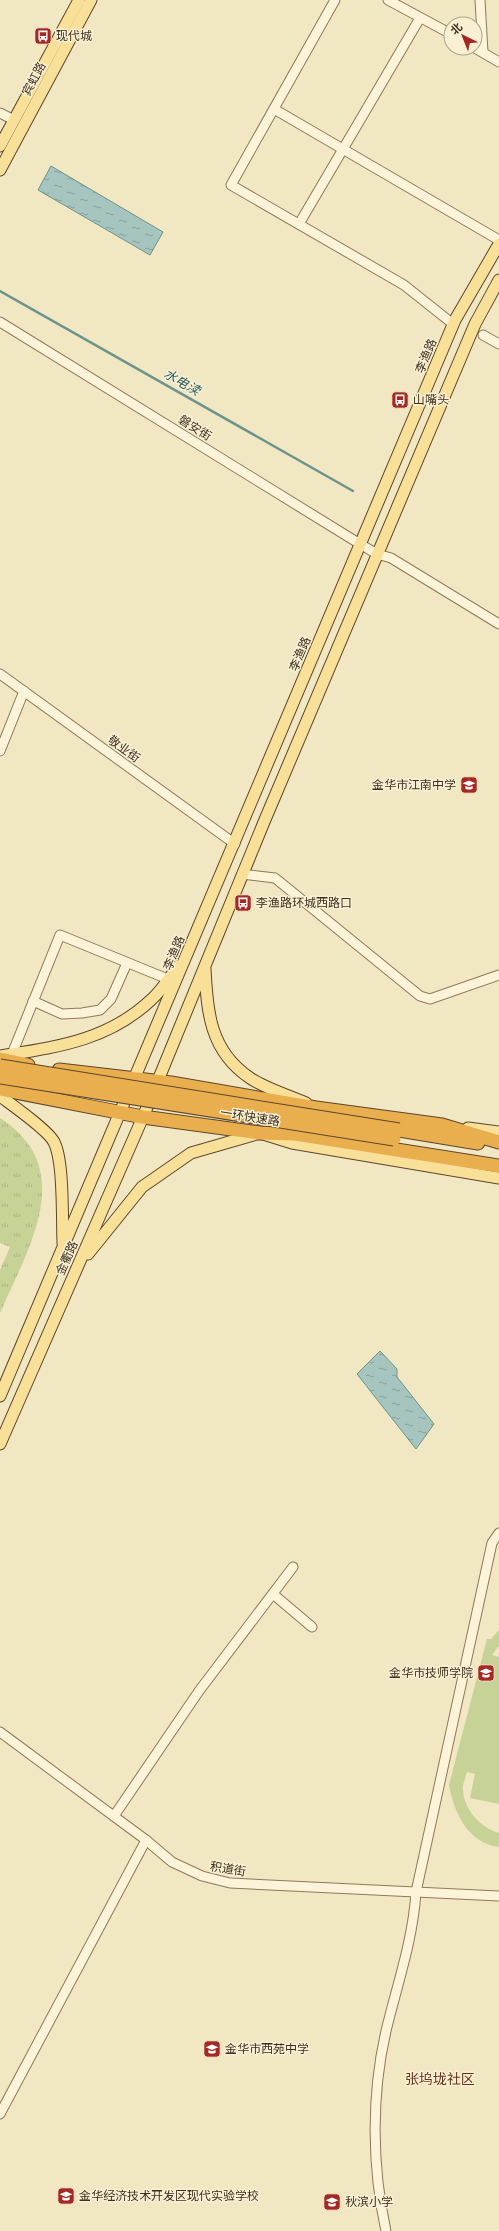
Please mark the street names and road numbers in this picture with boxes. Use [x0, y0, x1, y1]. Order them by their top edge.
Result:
street label: 宾虹路 [19, 60, 49, 98]
street label: 李渔路 [413, 337, 439, 375]
street label: 磐安街 [176, 413, 214, 443]
street label: 李渔路 [287, 635, 313, 673]
street label: 敬业街 [105, 733, 143, 765]
street label: 李渔路 [161, 934, 187, 972]
street label: 一环快速路 [219, 1105, 281, 1129]
street label: 金衢路 [53, 1239, 81, 1277]
street label: 积道街 [209, 1859, 247, 1879]

